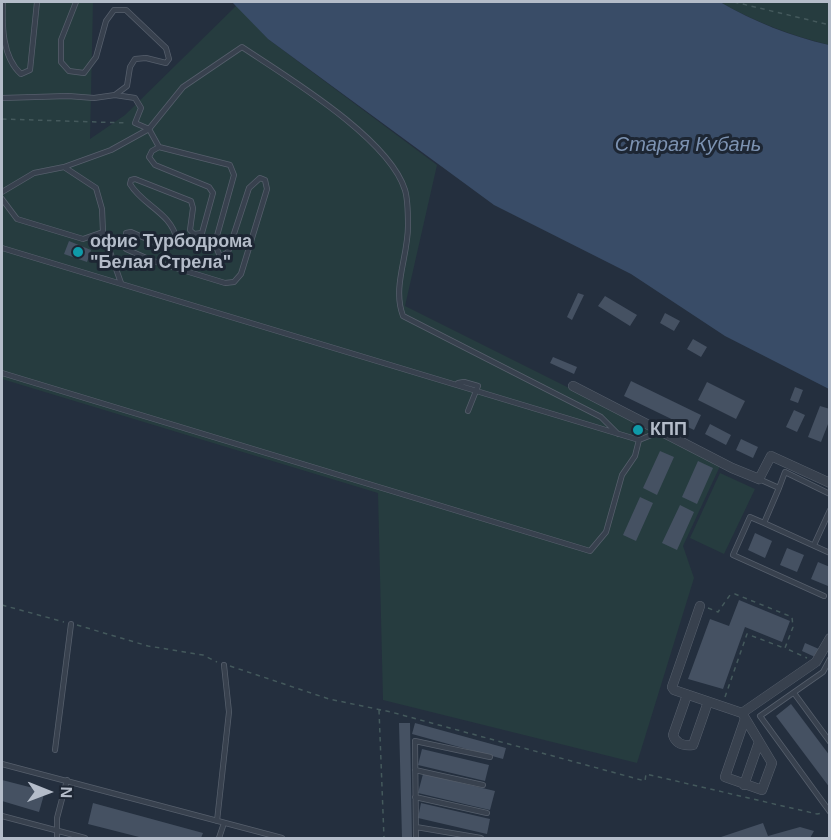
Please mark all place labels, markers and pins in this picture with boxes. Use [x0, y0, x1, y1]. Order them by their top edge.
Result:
place label: офис Турбодрома "Белая Стрела" [90, 231, 252, 274]
marker: офис Турбодрома "Белая Стрела" [71, 245, 85, 259]
place label: КПП [650, 419, 687, 441]
marker: КПП [631, 423, 645, 437]

